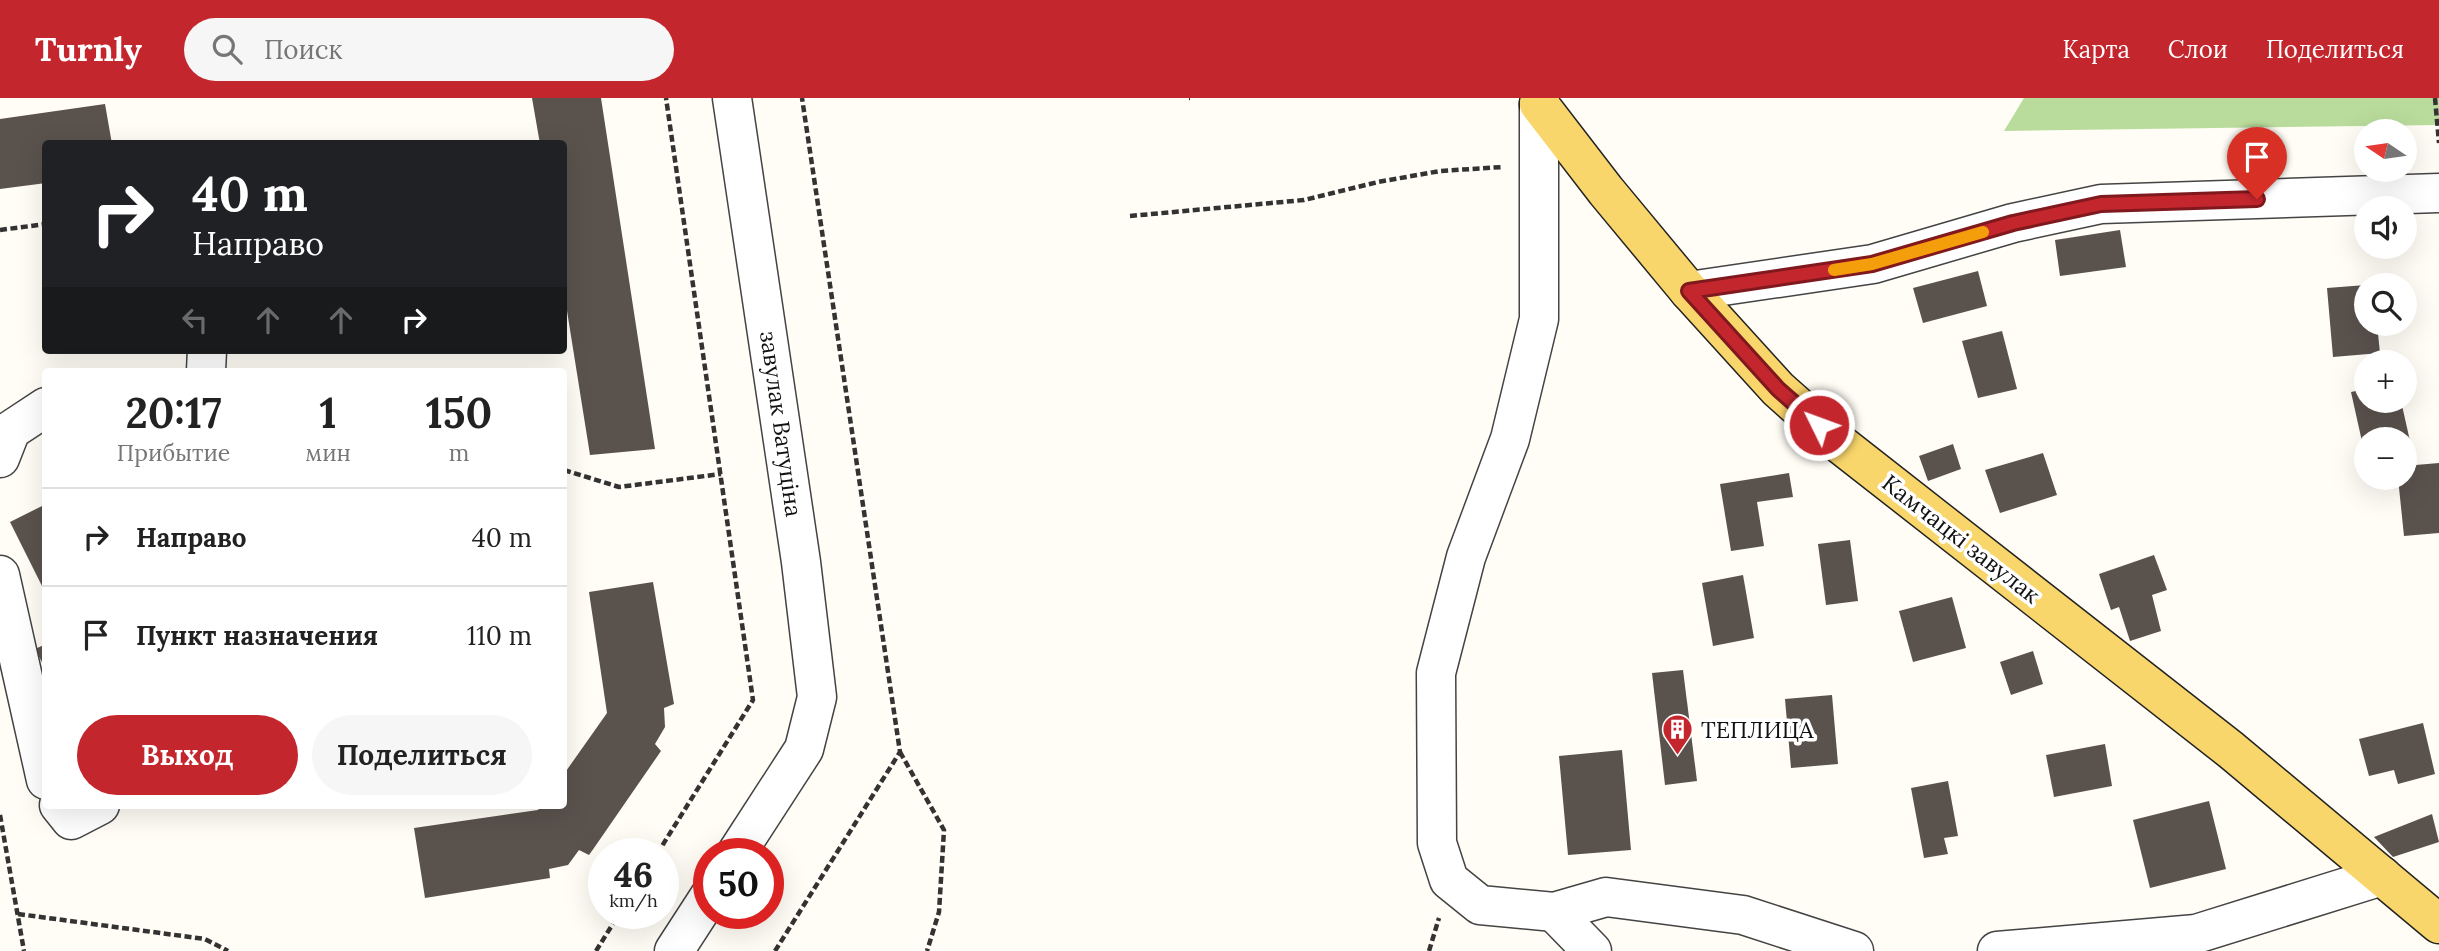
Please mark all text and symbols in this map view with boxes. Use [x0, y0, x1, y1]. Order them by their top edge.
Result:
search box [184, 18, 674, 81]
text: Turnly [35, 28, 142, 70]
icon: search [208, 30, 246, 68]
text: Поиск [264, 33, 342, 66]
text: Карта [2062, 34, 2130, 65]
text: Слои [2168, 34, 2228, 65]
text: Поделиться [2266, 34, 2404, 65]
north arrow [2354, 119, 2417, 182]
map controls [2354, 119, 2417, 490]
pin [2227, 127, 2287, 199]
icon: arrive [2238, 138, 2276, 176]
text: 40 m [192, 162, 308, 224]
icon: right [77, 168, 168, 259]
button: sound [2354, 196, 2417, 259]
text: Направо [192, 223, 324, 264]
button: search [2354, 273, 2417, 336]
icon: left [176, 301, 214, 339]
icon: ahead [249, 301, 287, 339]
icon: ahead [322, 301, 360, 339]
icon: right [395, 301, 433, 339]
street label: завулак Ватуціна [754, 329, 809, 519]
button: + [2354, 350, 2417, 413]
text: 20:17 [125, 386, 222, 440]
text: 1 [319, 386, 337, 440]
text: 150 [426, 386, 492, 440]
position arrow [1782, 388, 1856, 462]
button: − [2354, 427, 2417, 490]
text: Прибытие [117, 438, 230, 467]
text: мин [305, 438, 351, 467]
text: m [449, 438, 469, 467]
street label: Камчацкі завулак [1876, 468, 2047, 610]
icon: right [77, 518, 115, 556]
text: Направо [136, 521, 247, 554]
text: 40 m [472, 521, 532, 554]
icon: arrive [77, 616, 115, 654]
text: Пункт назначения [136, 619, 378, 652]
text: 110 m [467, 619, 532, 652]
building icon: ТЕПЛИЦА [1661, 713, 1695, 757]
button: Выход [77, 715, 298, 795]
button: Поделиться [312, 715, 532, 795]
place label: ТЕПЛИЦА [1701, 715, 1814, 744]
speed limit sign: 50 [693, 838, 784, 929]
text: 46 [614, 852, 653, 897]
text: km/h [609, 889, 658, 912]

